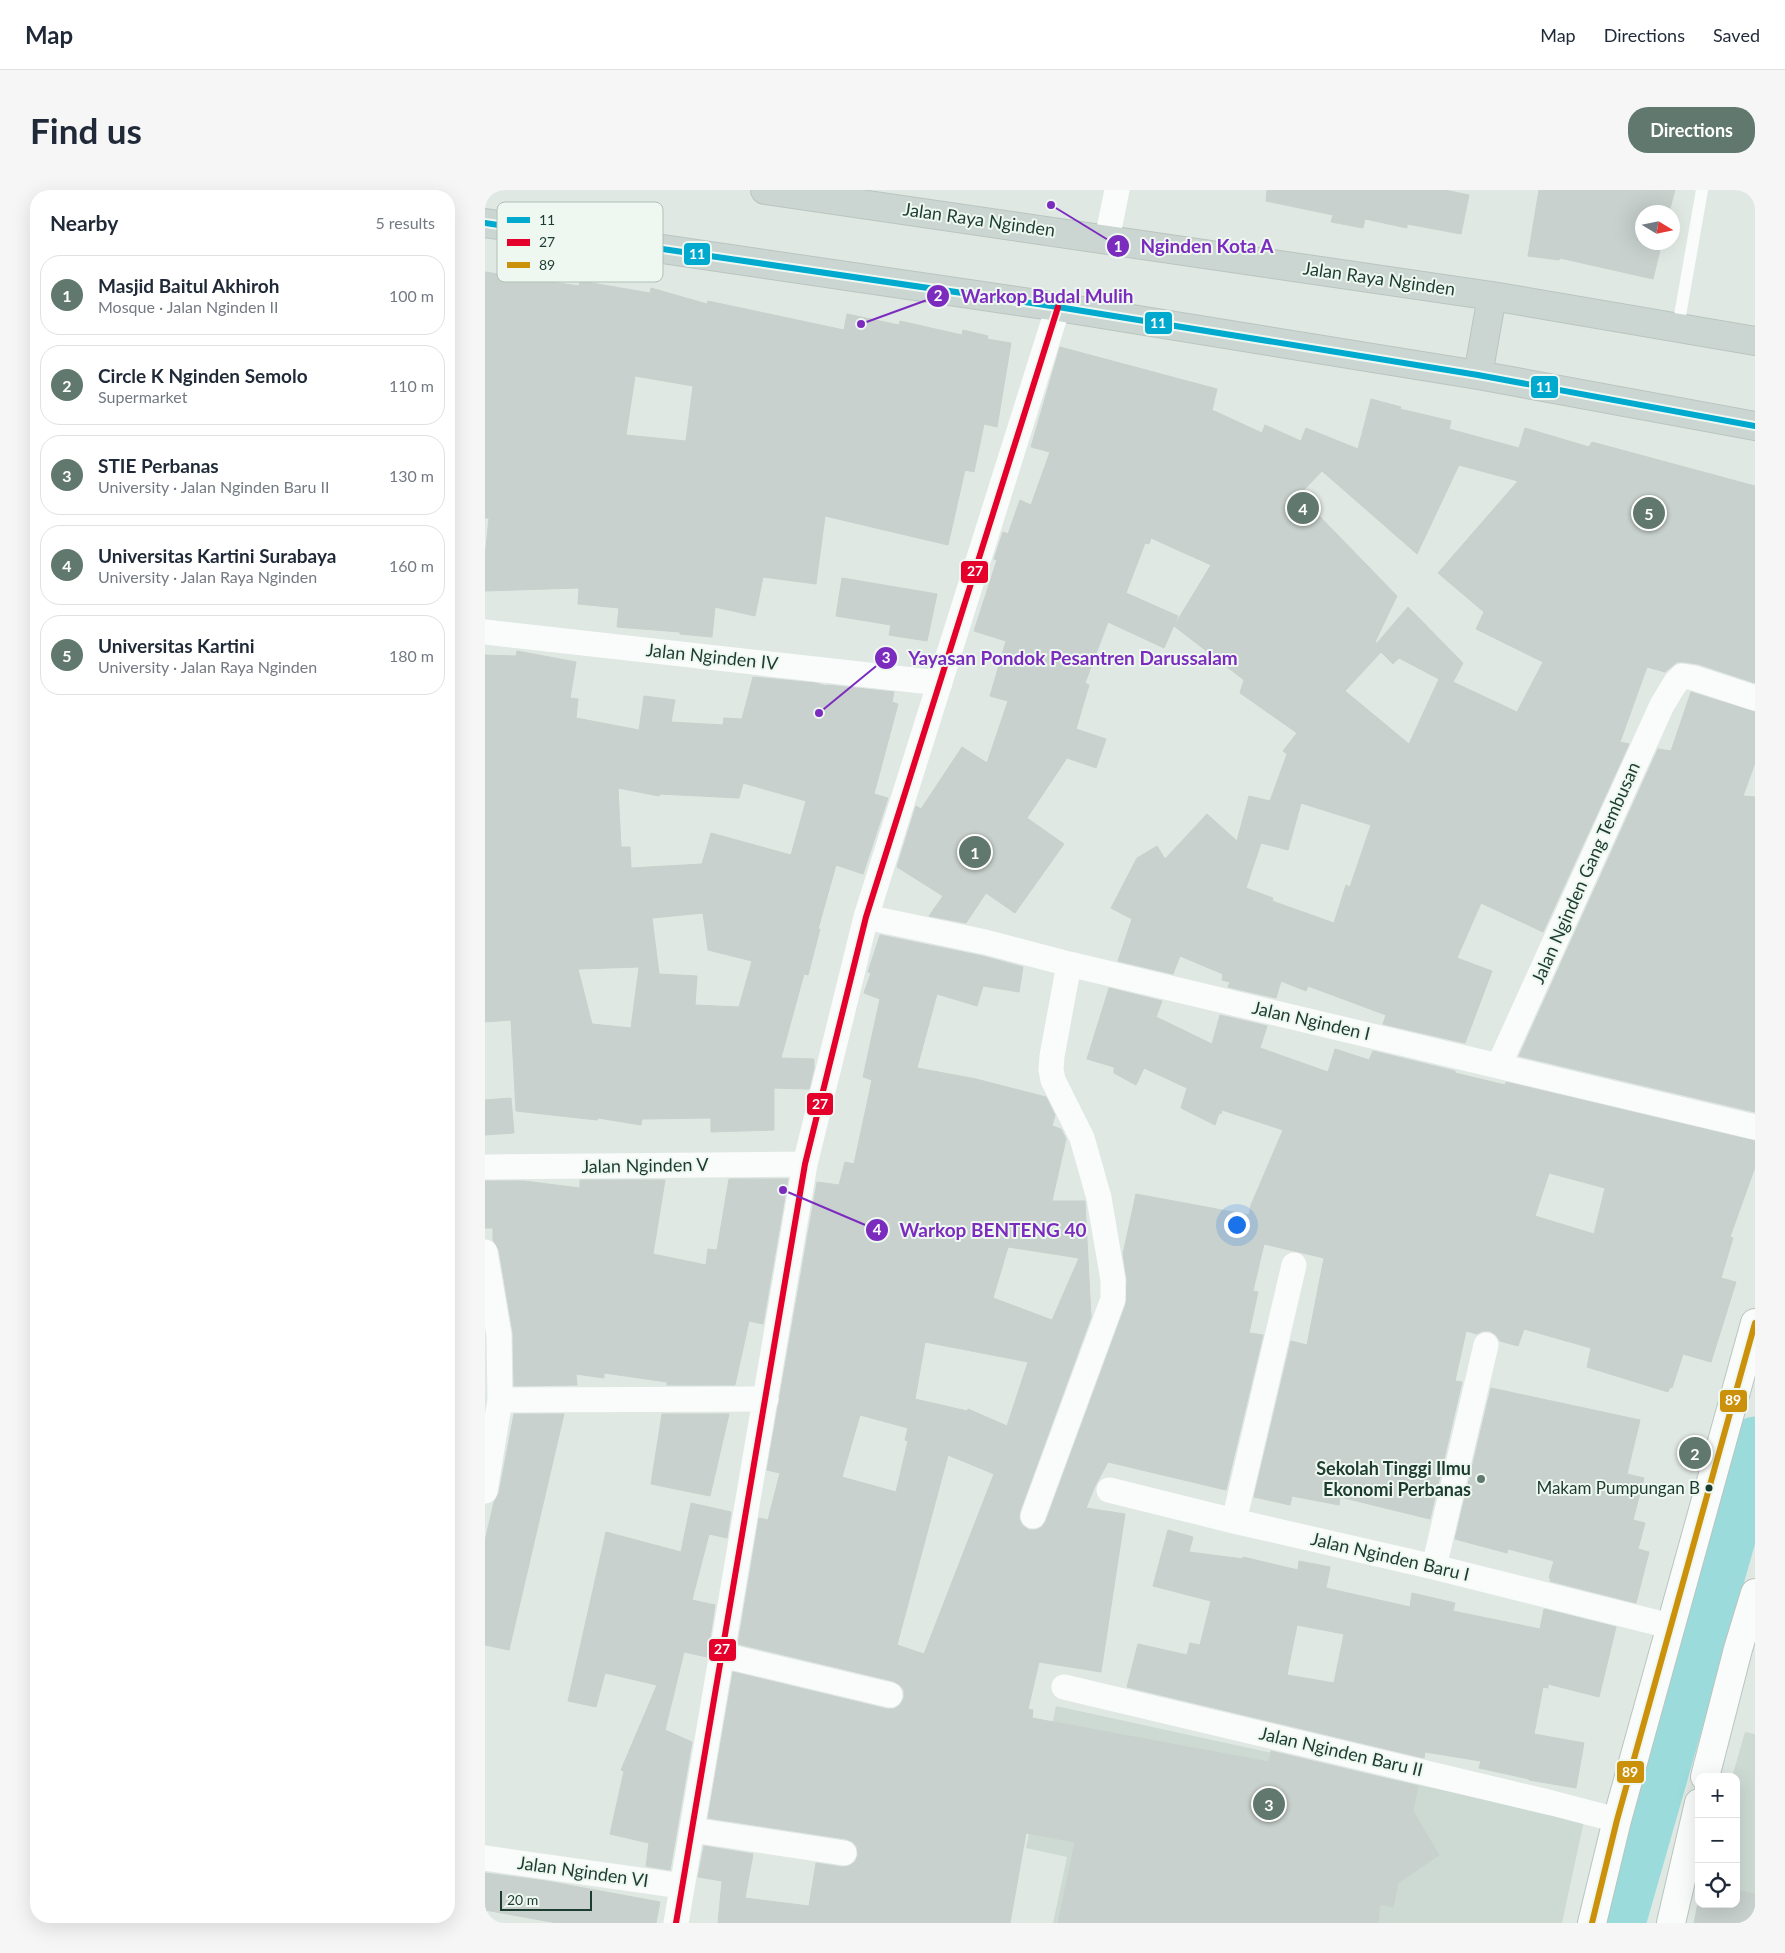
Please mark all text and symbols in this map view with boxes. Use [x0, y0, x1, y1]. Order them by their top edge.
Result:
text: Map [25, 20, 73, 49]
text: Map [1540, 24, 1576, 46]
text: Directions [1604, 24, 1685, 46]
text: Saved [1713, 24, 1760, 46]
button: Directions [1628, 107, 1755, 153]
text: Find us [30, 109, 142, 151]
street label: Jalan Raya Nginden [902, 197, 1057, 241]
legend [497, 202, 663, 282]
north arrow [1635, 205, 1680, 250]
text: Nearby [50, 210, 118, 235]
text: 11 [539, 211, 555, 228]
text: 5 results [375, 213, 435, 232]
callout: Nginden Kota A [1105, 229, 1284, 263]
text: 27 [539, 233, 555, 250]
text: Nginden Kota A [1140, 234, 1274, 257]
text: 1 [1114, 237, 1122, 255]
line badge: 11 [683, 242, 711, 266]
text: 11 [689, 245, 705, 262]
text: 89 [539, 256, 555, 273]
street label: Jalan Raya Nginden [1302, 256, 1457, 300]
text: Masjid Baitul Akhiroh [98, 274, 279, 297]
callout: Warkop Budal Mulih [926, 279, 1144, 313]
text: Warkop Budal Mulih [960, 284, 1134, 307]
text: 1 [62, 286, 72, 305]
text: 100 m [389, 286, 434, 305]
text: 2 [934, 286, 943, 304]
text: Mosque · Jalan Nginden II [98, 297, 278, 316]
line badge: 11 [1144, 311, 1173, 335]
text: 11 [1150, 314, 1166, 331]
text: Circle K Nginden Semolo [98, 364, 308, 387]
line badge: 11 [1530, 375, 1559, 399]
text: 2 [62, 376, 72, 395]
text: 110 m [389, 376, 434, 395]
text: 11 [1536, 378, 1552, 395]
text: Supermarket [98, 387, 187, 406]
text: STIE Perbanas [98, 454, 219, 477]
text: 3 [62, 466, 72, 485]
text: 130 m [389, 466, 434, 485]
text: University · Jalan Nginden Baru II [98, 477, 329, 496]
pin: 4 [1287, 489, 1319, 527]
pin: 5 [1633, 494, 1665, 532]
text: Universitas Kartini Surabaya [98, 544, 336, 567]
text: 4 [62, 556, 72, 575]
text: 160 m [389, 556, 434, 575]
line badge: 27 [960, 560, 989, 584]
text: 27 [967, 562, 983, 579]
text: University · Jalan Raya Nginden [98, 567, 317, 586]
text: Universitas Kartini [98, 634, 255, 657]
street label: Jalan Nginden IV [645, 638, 780, 674]
callout: Yayasan Pondok Pesantren Darussalam [874, 641, 1248, 675]
text: 5 [62, 646, 72, 665]
text: 180 m [389, 646, 434, 665]
text: Yayasan Pondok Pesantren Darussalam [907, 646, 1238, 669]
text: 3 [882, 648, 890, 666]
text: University · Jalan Raya Nginden [98, 657, 317, 676]
street label: Jalan Nginden Gang Tembusan [1526, 758, 1644, 987]
pin: 1 [959, 833, 991, 871]
street label: Jalan Nginden I [1250, 996, 1372, 1044]
line badge: 27 [806, 1092, 834, 1116]
text: 27 [812, 1095, 828, 1112]
street label: Jalan Nginden V [581, 1153, 709, 1177]
your location [1224, 1212, 1250, 1238]
callout: Warkop BENTENG 40 [864, 1213, 1096, 1247]
text: Warkop BENTENG 40 [899, 1218, 1087, 1241]
text: 4 [873, 1220, 882, 1238]
line badge: 89 [1719, 1389, 1748, 1413]
text: 89 [1725, 1391, 1741, 1408]
pin: 2 [1679, 1434, 1711, 1472]
place label: Sekolah Tinggi Ilmu Ekonomi Perbanas [1316, 1457, 1471, 1500]
marker: Sekolah Tinggi Ilmu Ekonomi Perbanas [1475, 1473, 1487, 1485]
place label: Makam Pumpungan B [1536, 1477, 1700, 1498]
marker: Makam Pumpungan B [1704, 1483, 1714, 1493]
street label: Jalan Nginden Baru I [1309, 1527, 1472, 1585]
line badge: 27 [708, 1638, 737, 1662]
text: 27 [714, 1640, 730, 1657]
street label: Jalan Nginden Baru II [1257, 1722, 1425, 1781]
line badge: 89 [1616, 1760, 1645, 1784]
text: 89 [1622, 1763, 1638, 1780]
map controls [1695, 1773, 1740, 1908]
button: + [1695, 1773, 1740, 1818]
pin: 3 [1253, 1785, 1285, 1823]
button: − [1695, 1818, 1740, 1863]
street label: Jalan Nginden VI [516, 1851, 650, 1891]
button: locate [1695, 1863, 1740, 1908]
scale bar [500, 1888, 593, 1911]
text: 20 m [507, 1891, 538, 1908]

